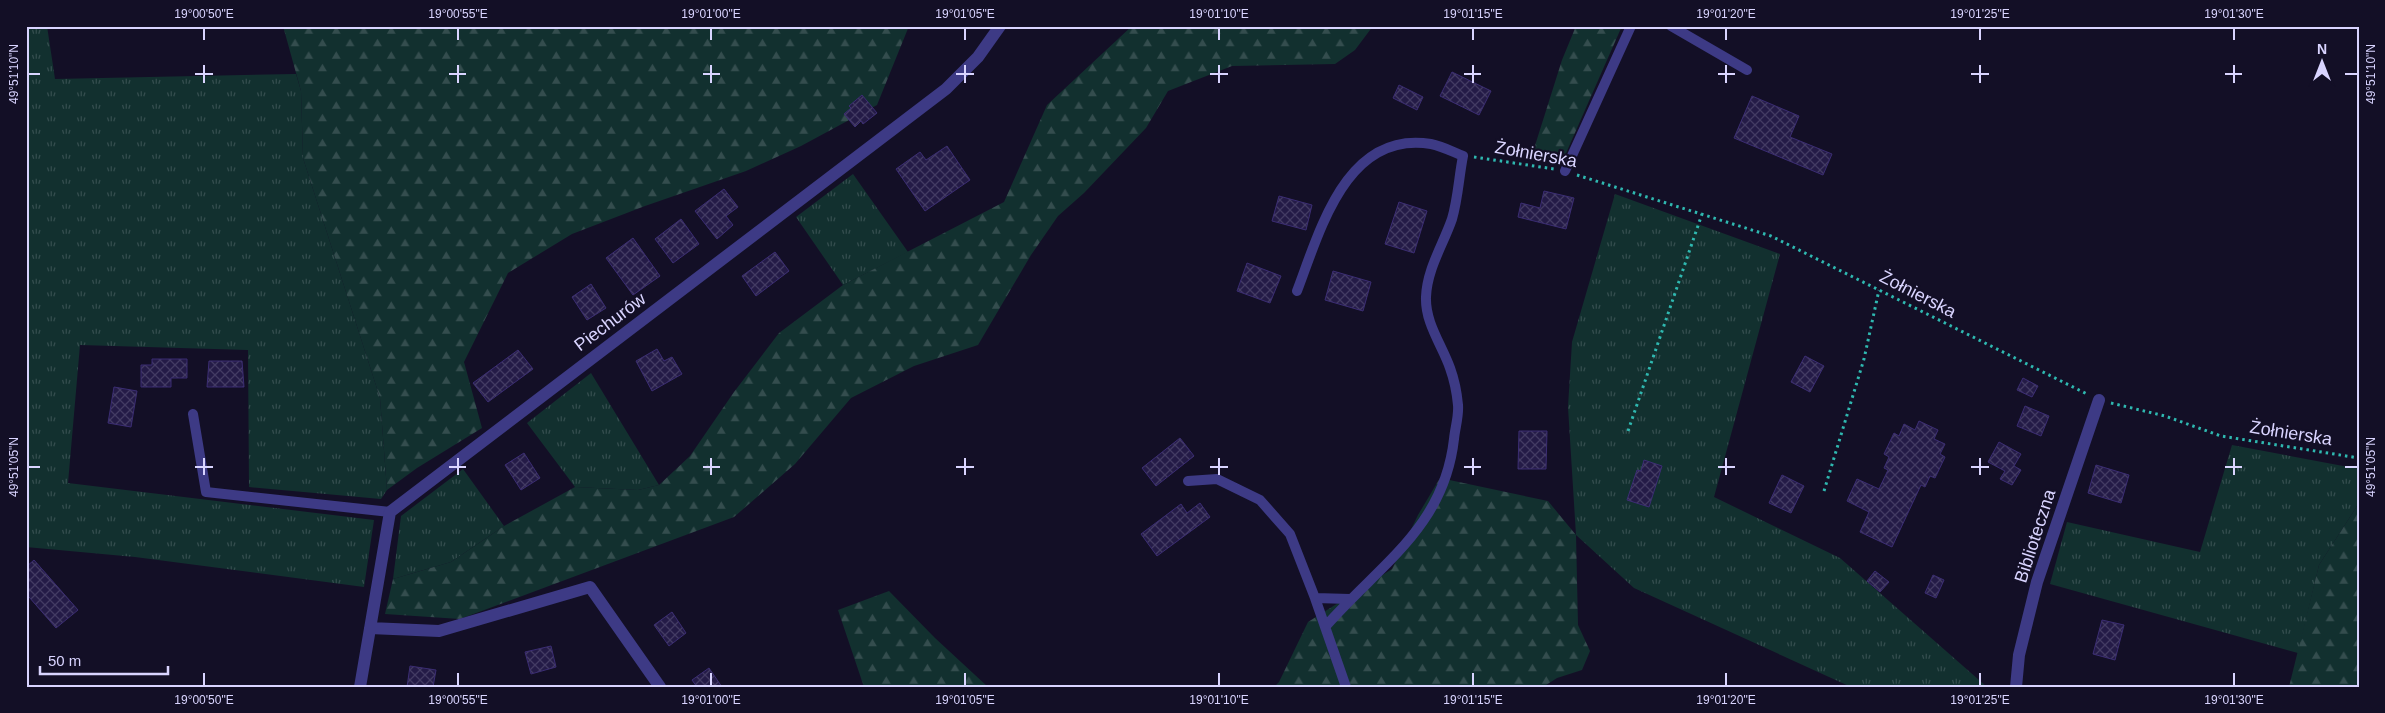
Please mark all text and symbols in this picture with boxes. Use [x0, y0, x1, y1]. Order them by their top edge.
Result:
text: 19°00'50"E [174, 7, 234, 21]
text: 19°00'55"E [428, 7, 488, 21]
text: 19°01'00"E [681, 7, 741, 21]
text: 19°01'05"E [935, 7, 995, 21]
text: 19°01'10"E [1189, 7, 1249, 21]
text: 19°01'15"E [1443, 7, 1503, 21]
text: 19°01'20"E [1696, 7, 1756, 21]
text: 19°01'25"E [1950, 7, 2010, 21]
text: 19°01'30"E [2204, 7, 2264, 21]
north arrow [2298, 38, 2348, 88]
text: N [2317, 41, 2327, 57]
text: 49°51'10"N [7, 44, 21, 104]
text: 49°51'10"N [2364, 44, 2378, 104]
street label: Żołnierska [1493, 137, 1580, 171]
street label: Żołnierska [1876, 266, 1960, 322]
street label: Piechurów [570, 288, 650, 355]
street label: Żołnierska [2248, 417, 2335, 450]
text: 49°51'05"N [7, 437, 21, 497]
text: 49°51'05"N [2364, 437, 2378, 497]
street label: Biblioteczna [2010, 486, 2060, 585]
scale bar [40, 643, 168, 675]
text: 50 m [48, 652, 81, 669]
text: 19°00'50"E [174, 693, 234, 707]
text: 19°00'55"E [428, 693, 488, 707]
text: 19°01'00"E [681, 693, 741, 707]
text: 19°01'05"E [935, 693, 995, 707]
text: 19°01'10"E [1189, 693, 1249, 707]
text: 19°01'15"E [1443, 693, 1503, 707]
text: 19°01'20"E [1696, 693, 1756, 707]
text: 19°01'25"E [1950, 693, 2010, 707]
text: 19°01'30"E [2204, 693, 2264, 707]

